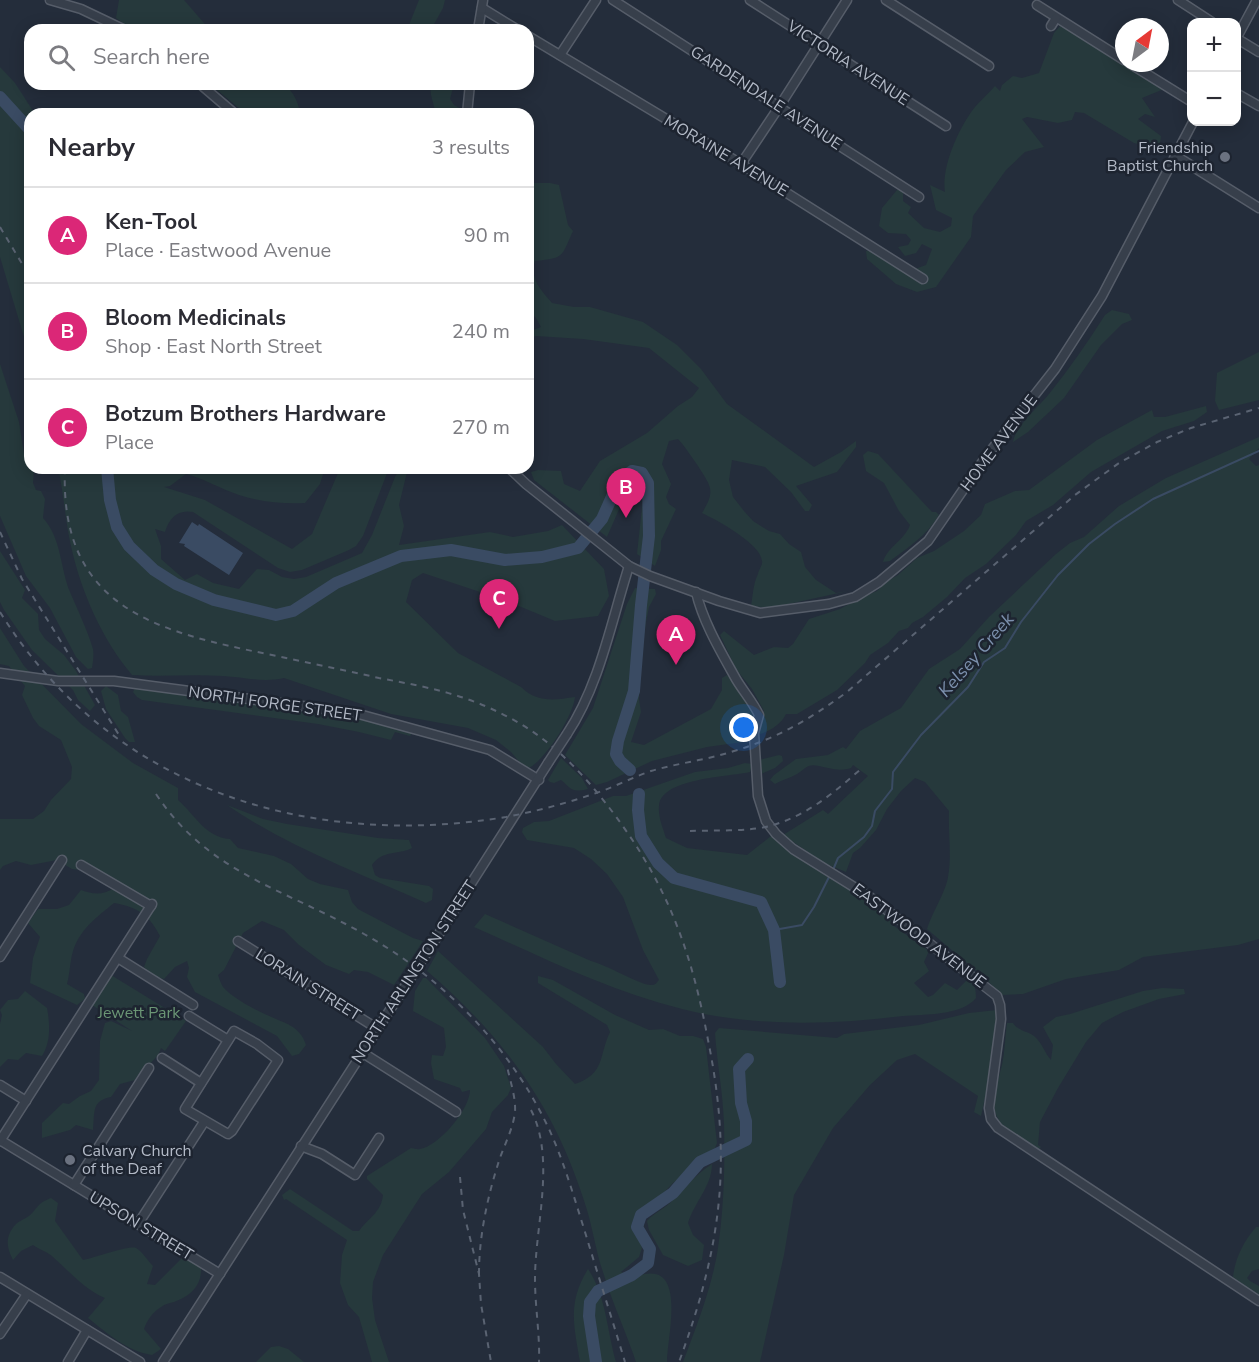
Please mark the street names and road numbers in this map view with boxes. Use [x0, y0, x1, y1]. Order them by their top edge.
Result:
street label: VICTORIA AVENUE [782, 15, 913, 111]
street label: GARDENDALE AVENUE [686, 41, 846, 155]
street label: MORAINE AVENUE [660, 110, 792, 202]
street label: HOME AVENUE [955, 390, 1043, 496]
street label: NORTH FORGE STREET [187, 681, 363, 727]
street label: NORTH ARLINGTON STREET [346, 876, 482, 1068]
street label: EASTWOOD AVENUE [848, 878, 990, 994]
street label: LORAIN STREET [251, 944, 365, 1026]
street label: UPSON STREET [85, 1186, 197, 1266]

